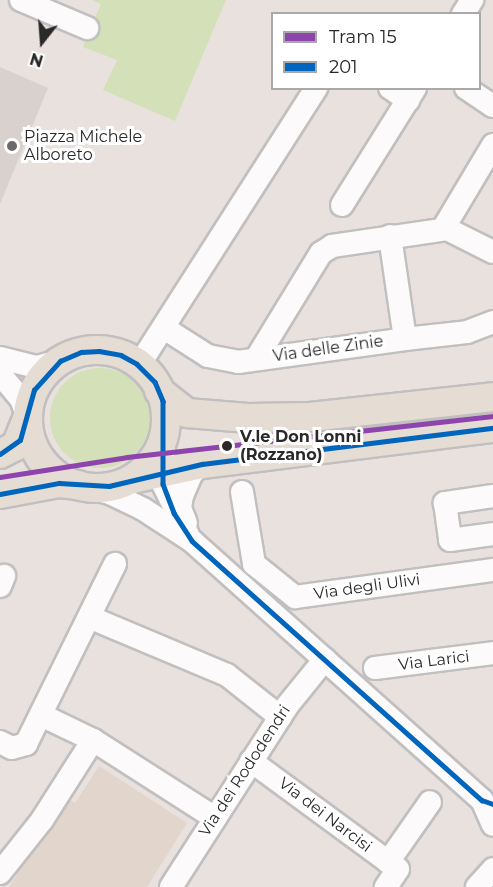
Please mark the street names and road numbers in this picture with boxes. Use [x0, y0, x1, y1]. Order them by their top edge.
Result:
street label: Via delle Zinie [272, 332, 384, 366]
street label: Via degli Ulivi [313, 570, 421, 604]
street label: Via Larici [397, 647, 471, 675]
street label: Via dei Rododendri [195, 702, 295, 840]
street label: Via dei Narcisi [275, 774, 375, 856]

